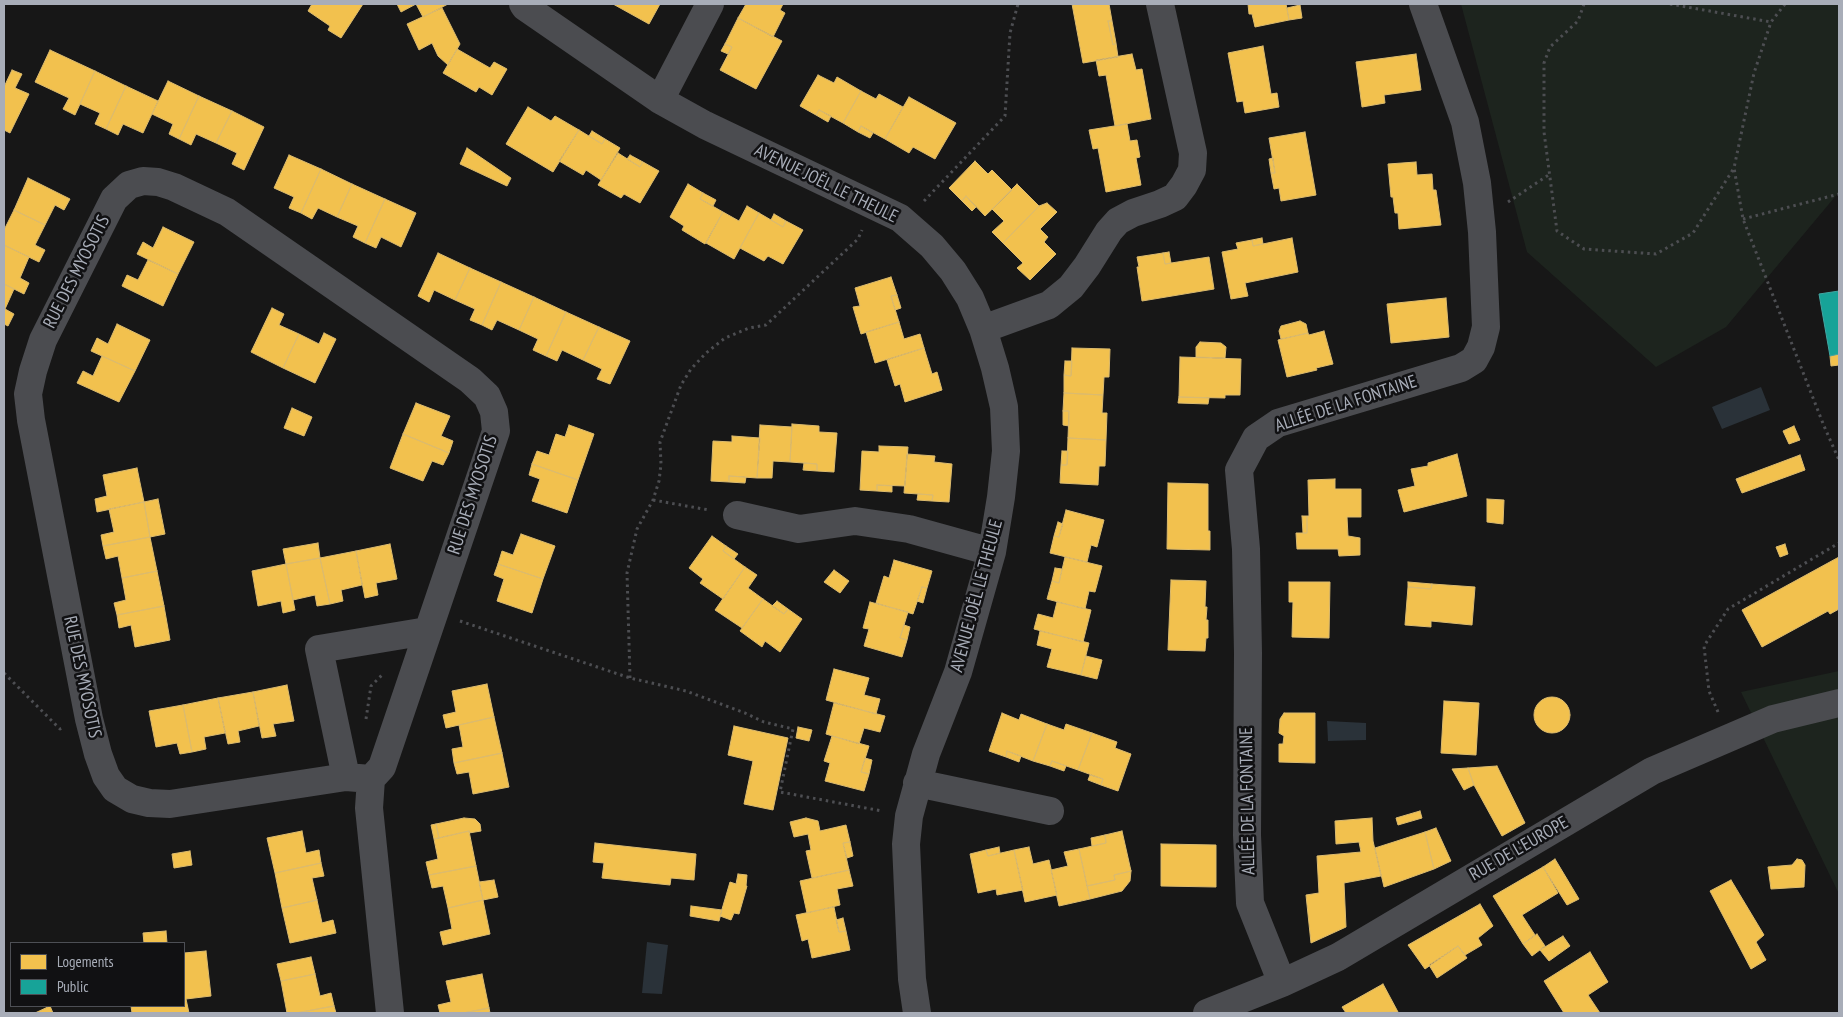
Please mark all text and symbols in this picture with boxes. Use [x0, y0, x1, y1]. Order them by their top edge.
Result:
street label: AVENUE JOËL LE THEULE [751, 140, 901, 228]
street label: RUE DES MYOSOTIS [39, 212, 115, 332]
street label: ALLÉE DE LA FONTAINE [1272, 371, 1420, 437]
street label: RUE DES MYOSOTIS [444, 433, 502, 557]
street label: AVENUE JOËL LE THEULE [946, 518, 1008, 674]
street label: RUE DES MYOSOTIS [59, 614, 105, 740]
street label: ALLÉE DE LA FONTAINE [1236, 727, 1260, 875]
street label: RUE DE L'EUROPE [1466, 812, 1572, 886]
legend [10, 942, 185, 1007]
text: Logements [57, 952, 113, 971]
text: Public [57, 977, 88, 996]

